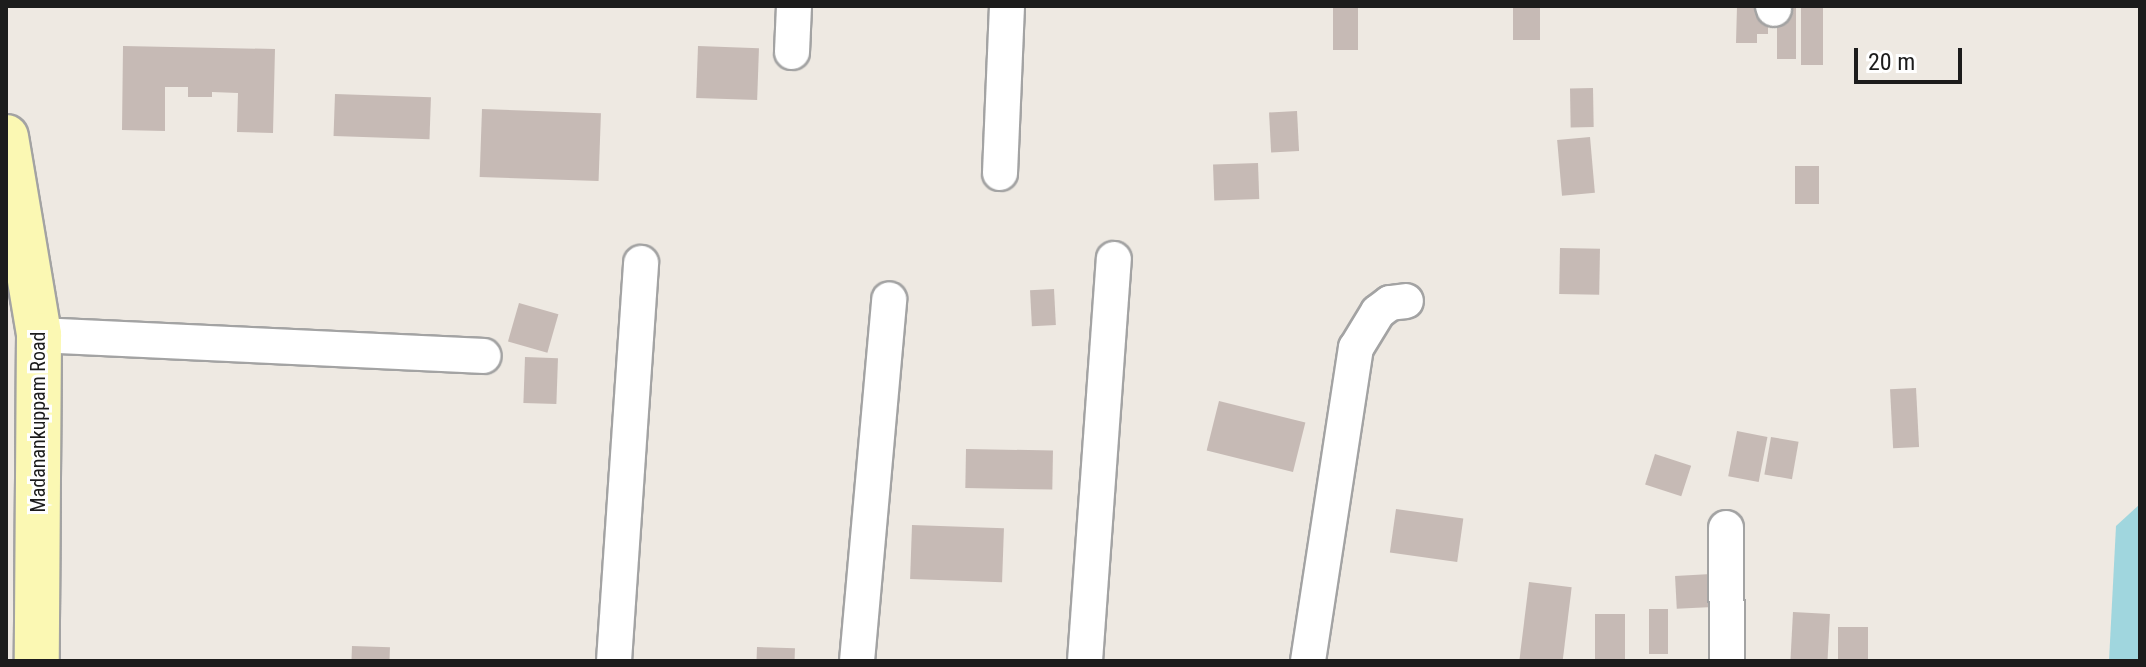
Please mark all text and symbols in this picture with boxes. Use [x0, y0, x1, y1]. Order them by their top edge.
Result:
scale bar [1858, 32, 1966, 82]
text: 20 m [1868, 48, 1915, 76]
street label: Madanankuppam Road [26, 332, 50, 512]

